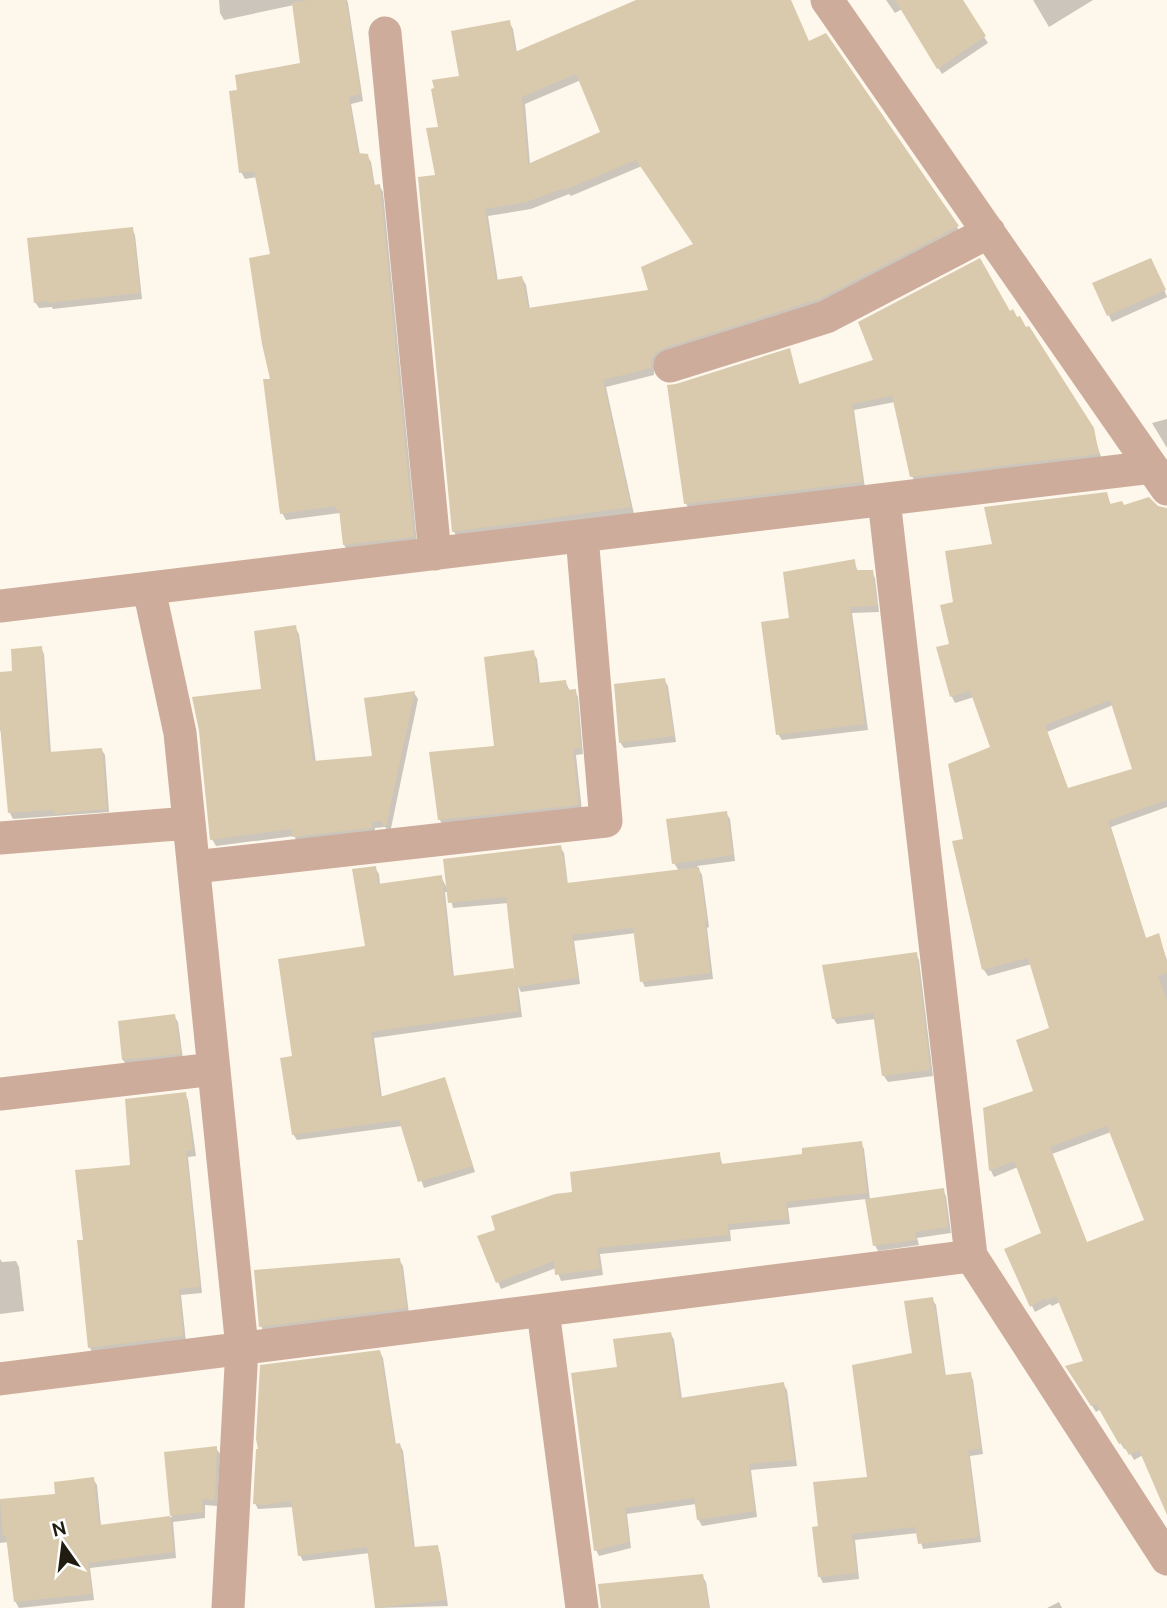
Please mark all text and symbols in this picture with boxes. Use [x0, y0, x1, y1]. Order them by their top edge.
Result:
north arrow [28, 1510, 98, 1580]
text: N [49, 1516, 68, 1541]

